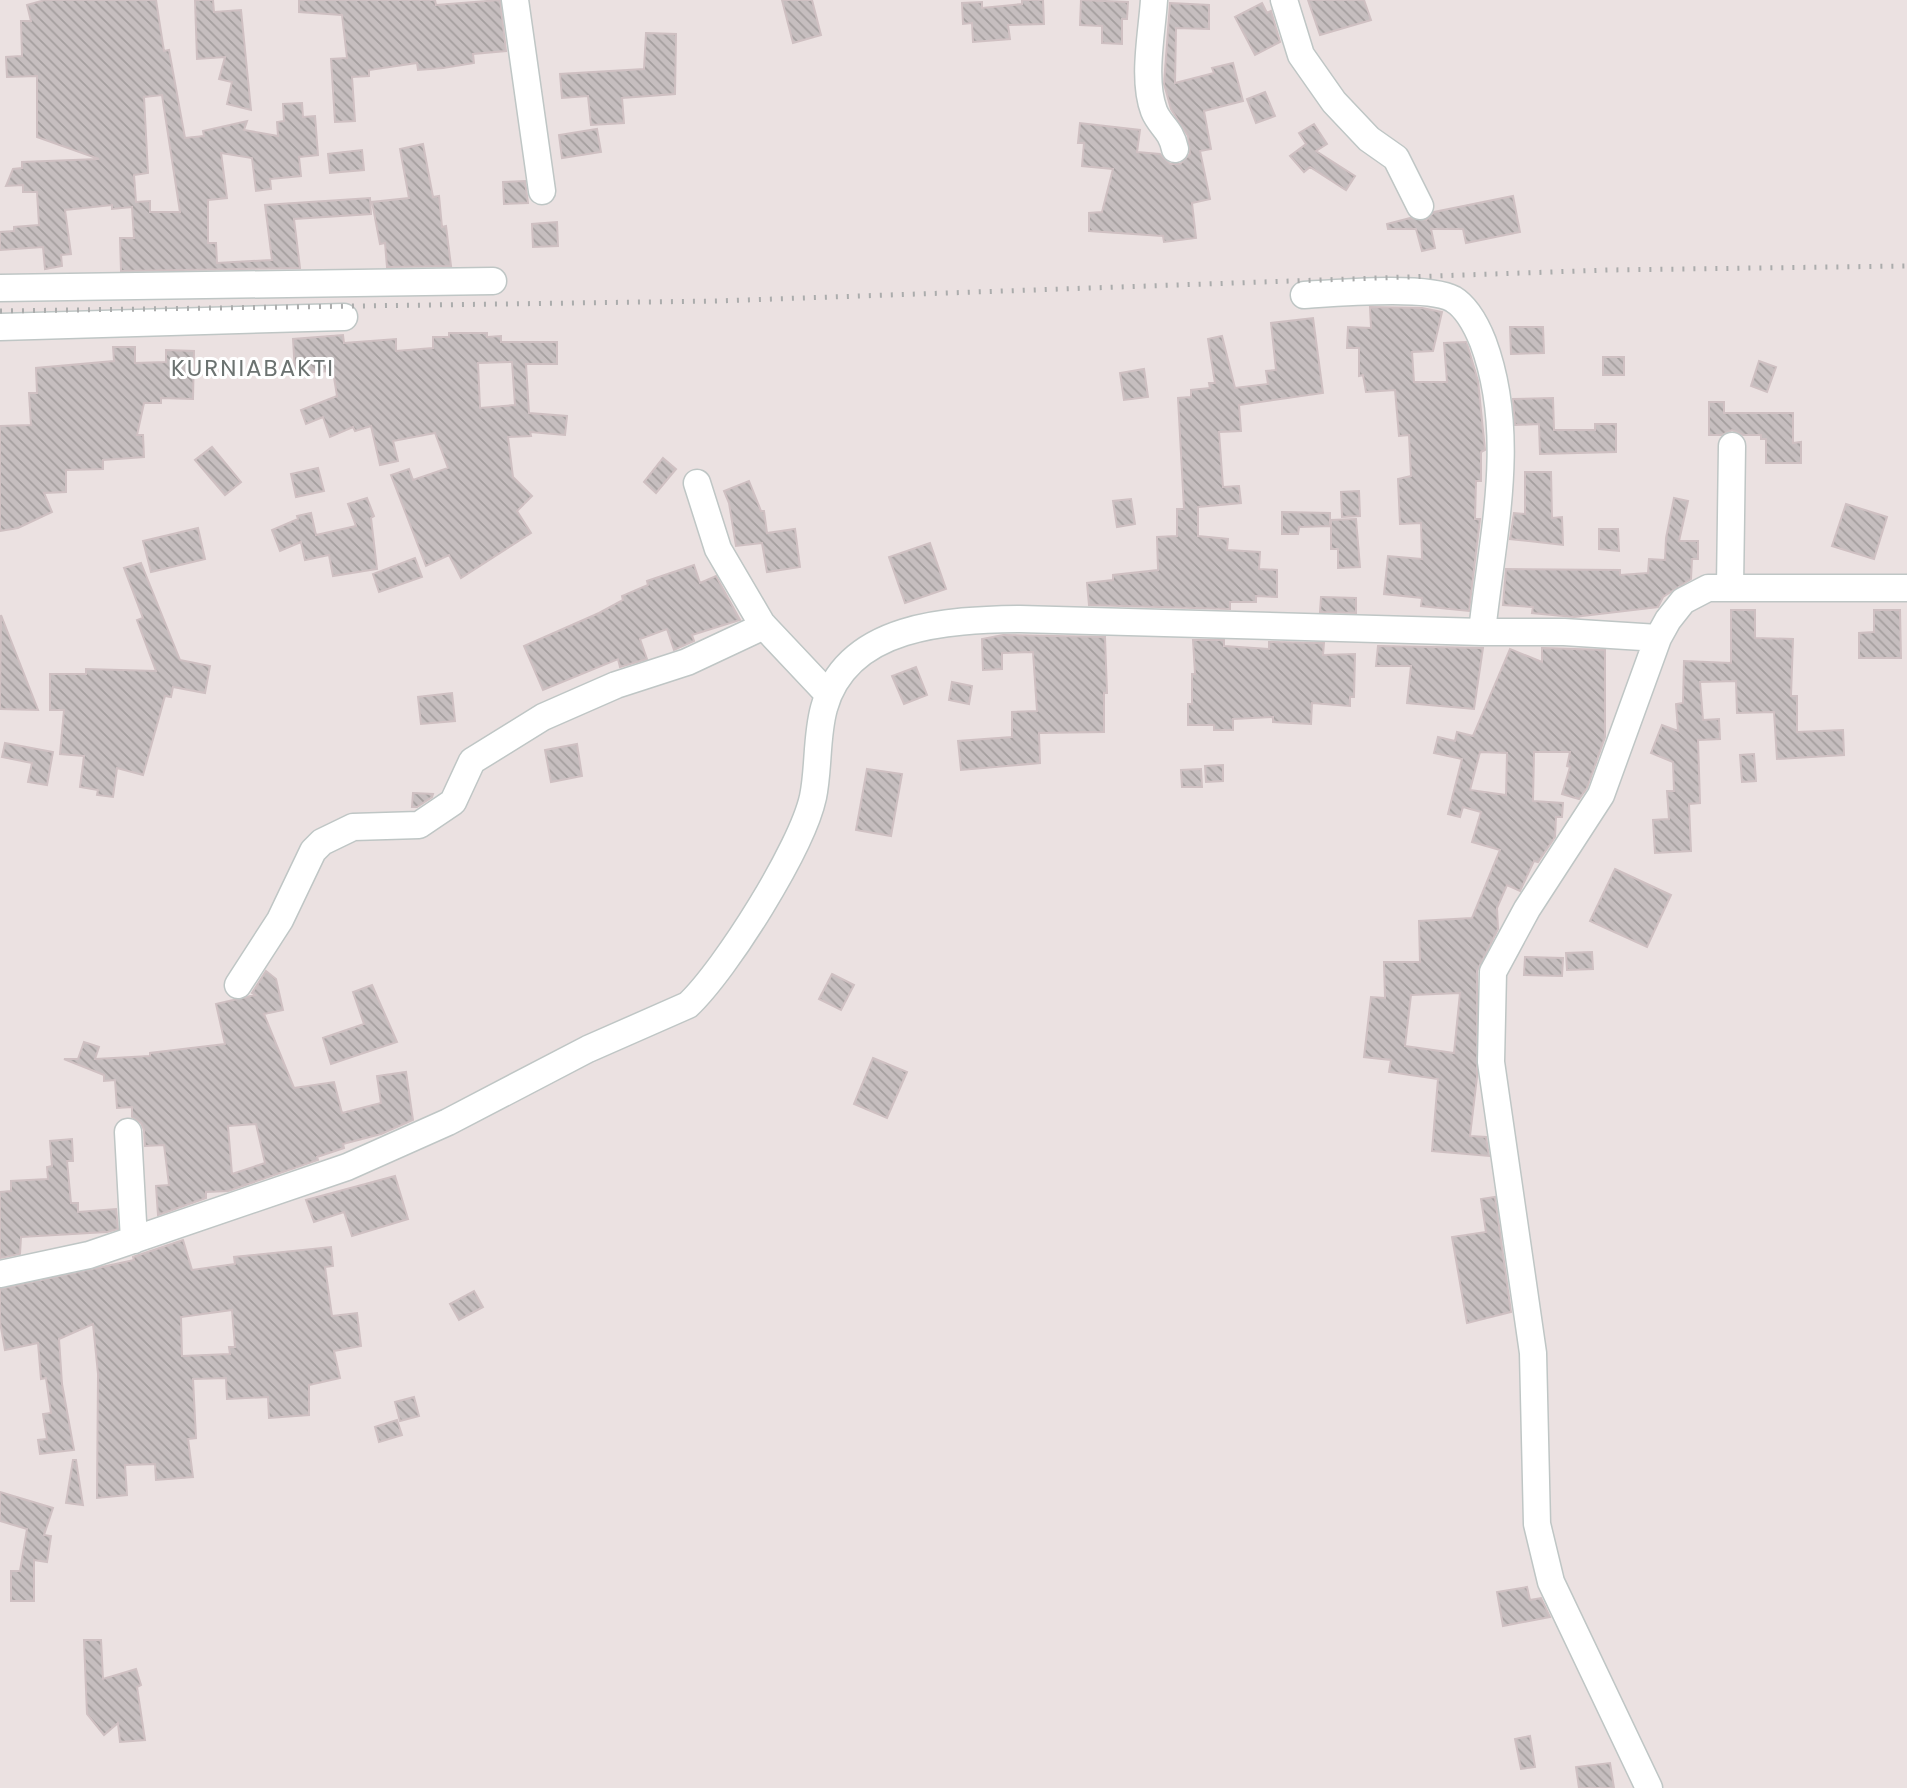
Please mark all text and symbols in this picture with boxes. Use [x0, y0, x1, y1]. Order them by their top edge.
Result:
district label: KURNIABAKTI [171, 352, 335, 384]

